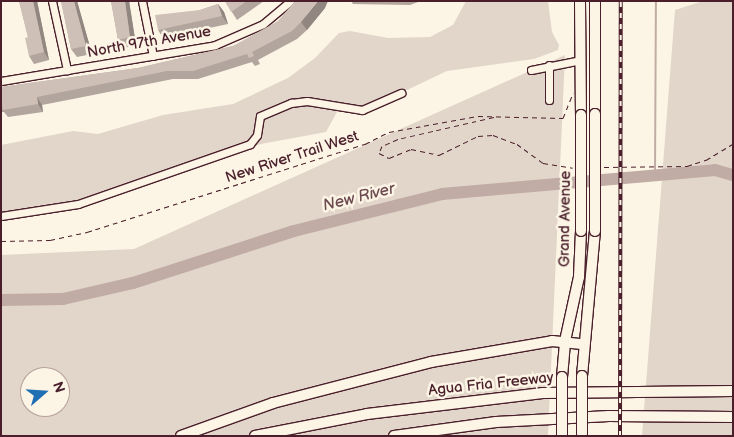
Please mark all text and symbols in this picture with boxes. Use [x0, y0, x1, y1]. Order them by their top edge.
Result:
street label: North 97th Avenue [86, 22, 212, 62]
street label: New River Trail West [223, 127, 361, 187]
street label: Grand Avenue [555, 171, 575, 267]
water label: New River [321, 180, 397, 216]
north arrow [20, 367, 70, 417]
street label: Agua Fria Freeway [427, 368, 555, 400]
text: N [49, 380, 68, 395]

